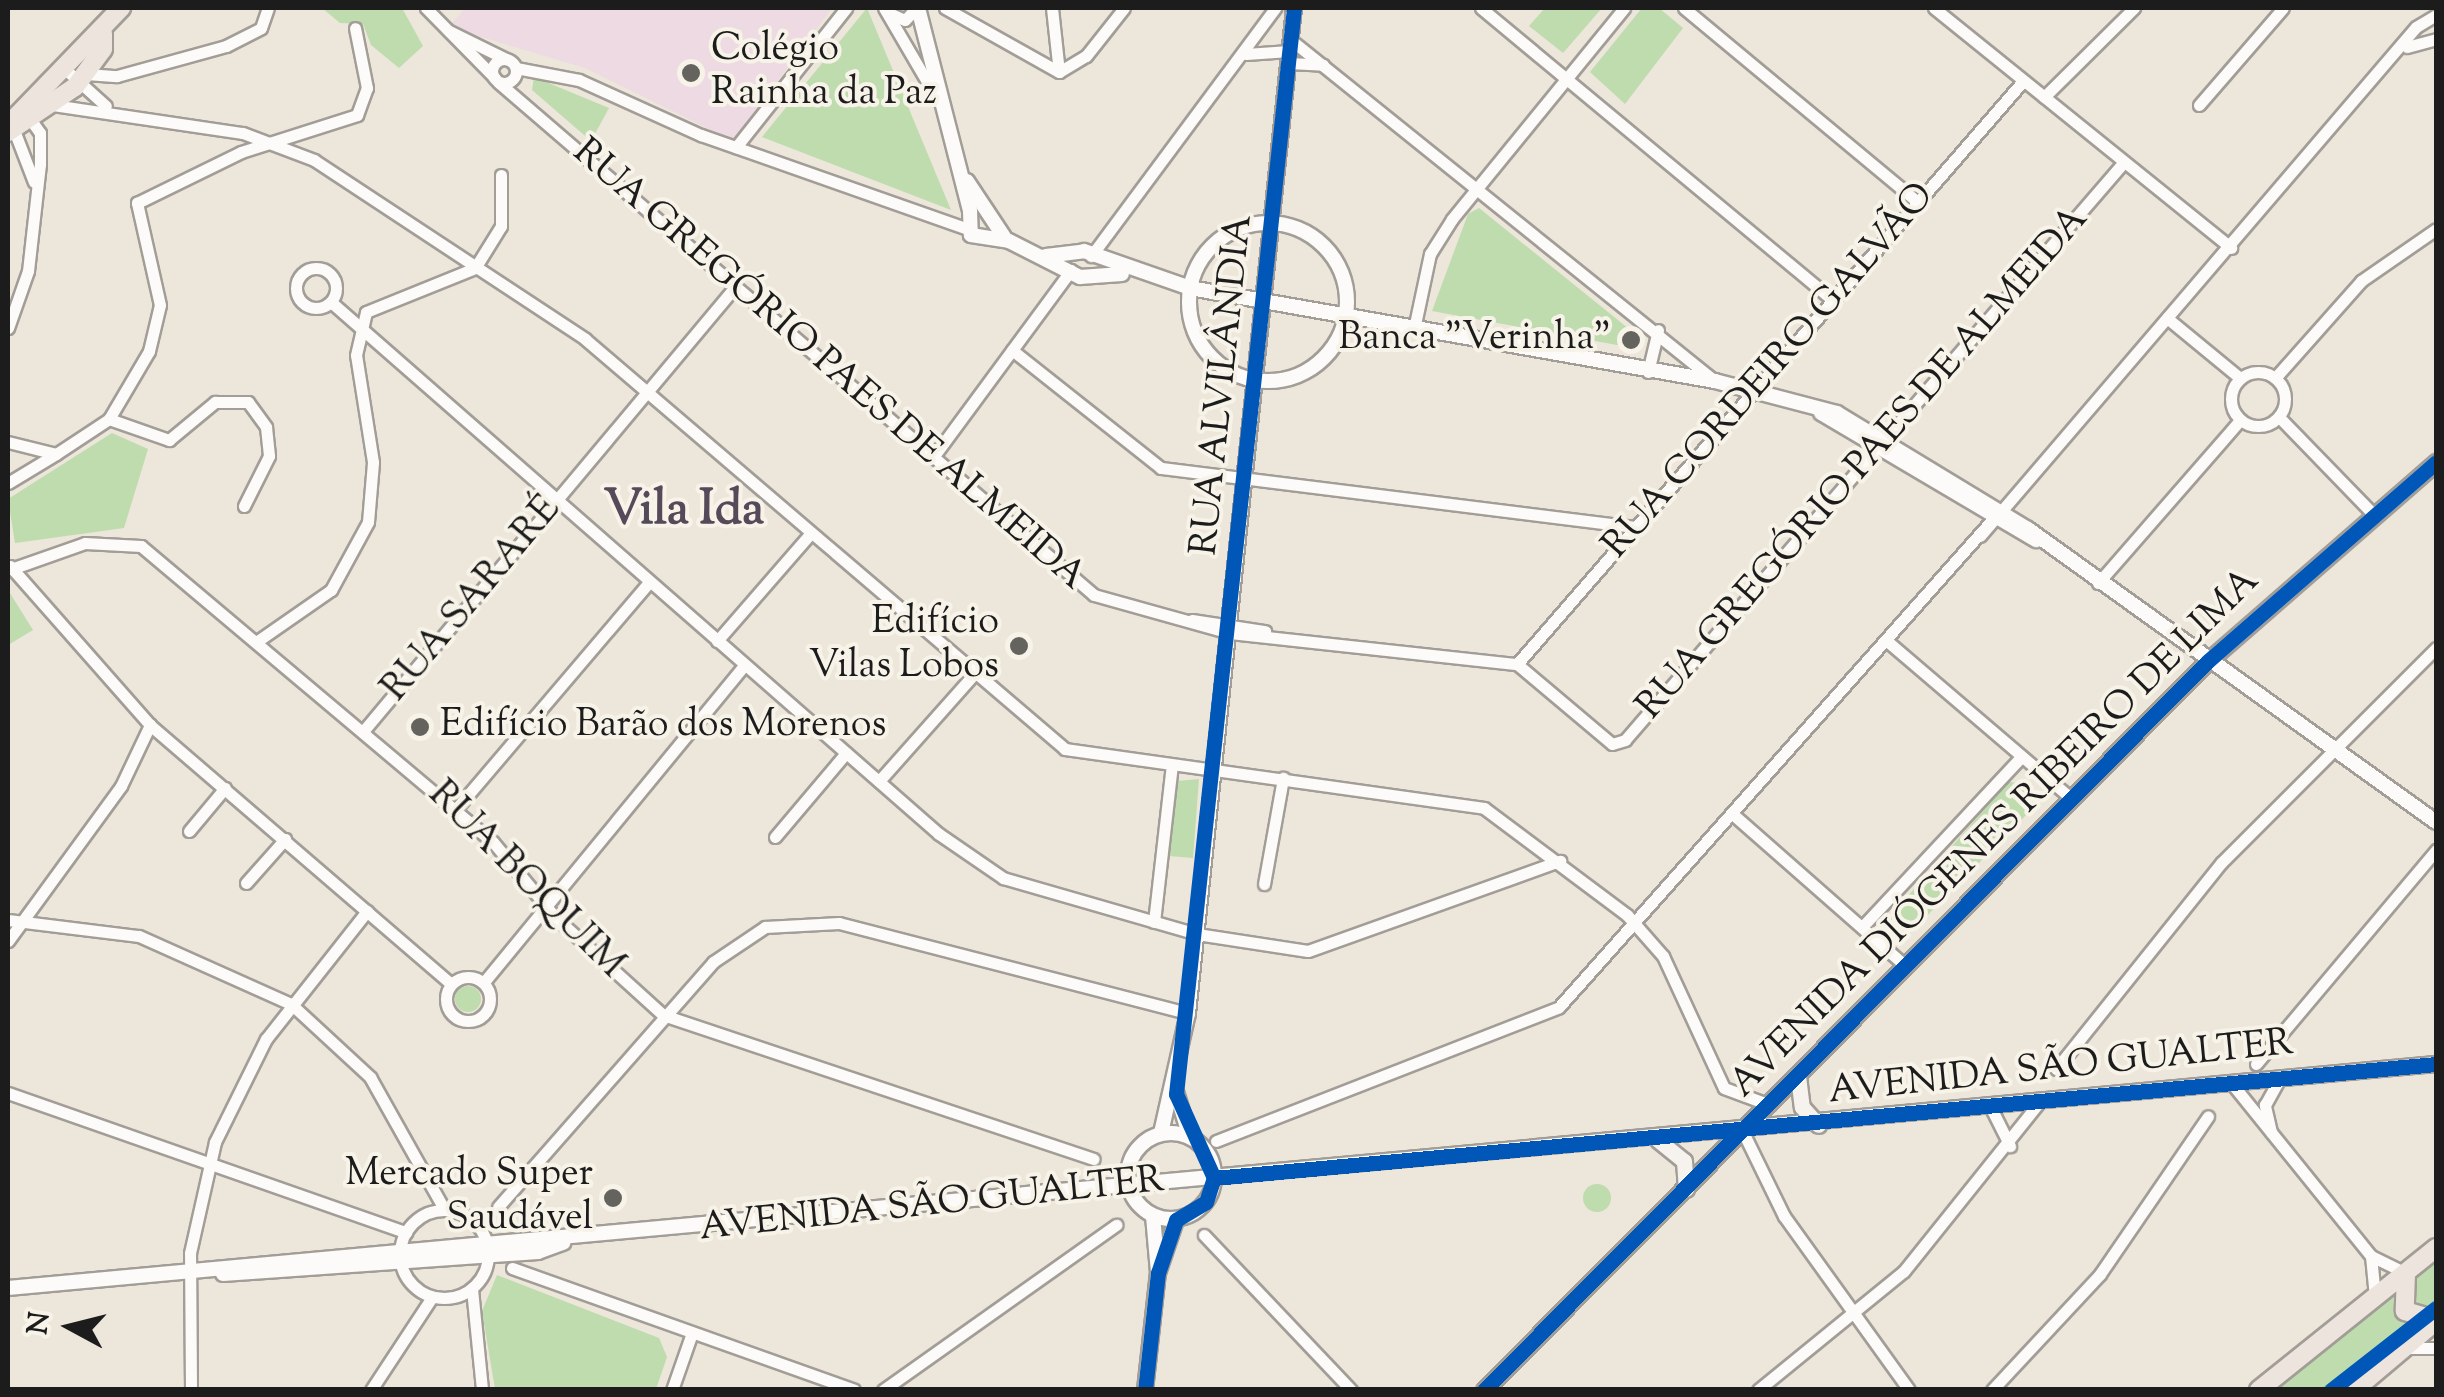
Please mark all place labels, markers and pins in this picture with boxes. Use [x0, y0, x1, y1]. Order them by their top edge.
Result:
place label: Colégio Rainha da Paz [711, 28, 937, 117]
marker: Colégio Rainha da Paz [680, 62, 702, 84]
place label: Banca "Verinha" [1338, 317, 1611, 363]
marker: Banca "Verinha" [1620, 329, 1642, 351]
place label: Edifício Vilas Lobos [809, 601, 999, 690]
marker: Edifício Vilas Lobos [1008, 635, 1030, 657]
place label: Edifício Barão dos Morenos [440, 704, 886, 750]
marker: Edifício Barão dos Morenos [409, 716, 431, 738]
place label: Mercado Super Saudável [345, 1153, 593, 1242]
marker: Mercado Super Saudável [602, 1187, 624, 1209]

